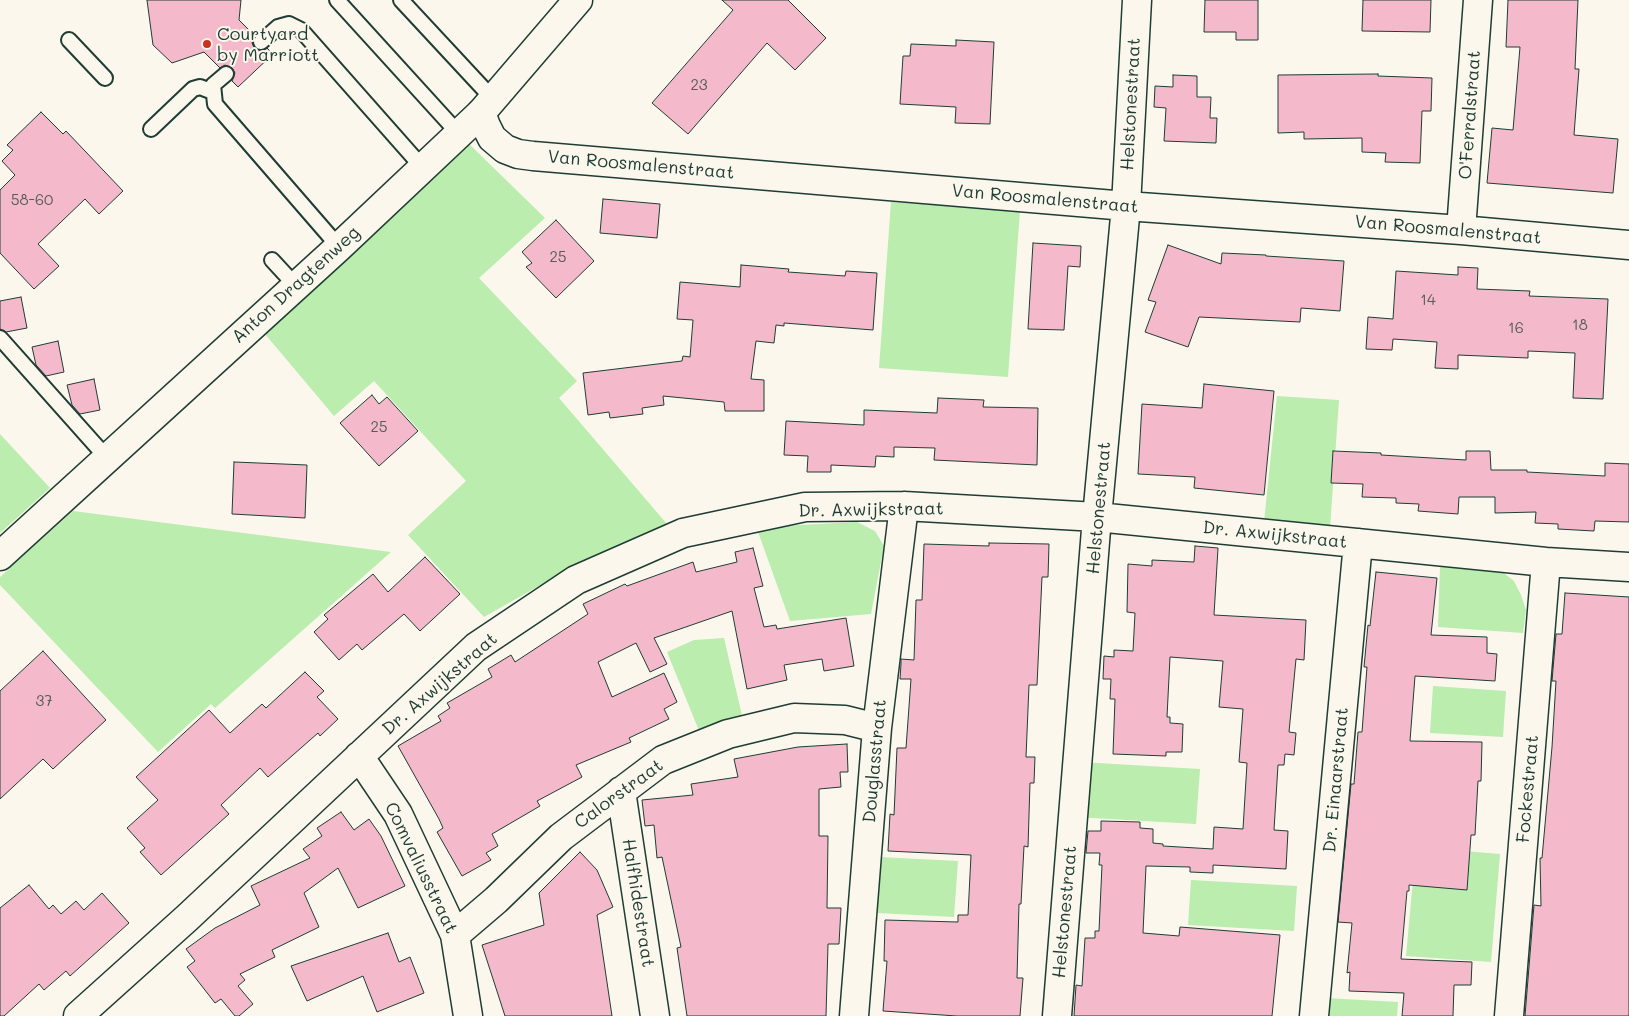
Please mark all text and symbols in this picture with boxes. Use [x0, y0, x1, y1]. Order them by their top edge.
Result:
place label: Courtyard by Marriott [217, 23, 319, 66]
street label: Helstonestraat [1117, 37, 1145, 171]
marker: Courtyard by Marriott [201, 38, 213, 50]
street label: O'Ferralstraat [1455, 50, 1485, 180]
house number: 23 [690, 76, 708, 94]
street label: Van Roosmalenstraat [547, 146, 735, 184]
street label: Van Roosmalenstraat [951, 180, 1139, 218]
house number: 58-60 [11, 191, 53, 209]
street label: Van Roosmalenstraat [1354, 211, 1542, 249]
street label: Anton Dragtenweg [228, 222, 364, 348]
house number: 25 [549, 248, 567, 266]
house number: 14 [1420, 291, 1436, 309]
house number: 18 [1572, 316, 1588, 334]
house number: 16 [1508, 319, 1524, 337]
house number: 25 [370, 418, 388, 436]
street label: Helstonestraat [1082, 441, 1116, 575]
street label: Dr. Axwijkstraat [798, 498, 944, 522]
street label: Dr. Axwijkstraat [1202, 517, 1348, 553]
street label: Dr. Axwijkstraat [378, 628, 502, 740]
house number: 37 [35, 692, 53, 710]
street label: Douglasstraat [859, 698, 891, 824]
street label: Dr. Einaarstraat [1319, 706, 1353, 854]
street label: Fockestraat [1513, 734, 1543, 844]
street label: Calorstraat [570, 755, 668, 833]
street label: Comvaliusstraat [380, 799, 462, 937]
street label: Halfhidestraat [617, 837, 659, 969]
street label: Helstonestraat [1048, 845, 1082, 979]

